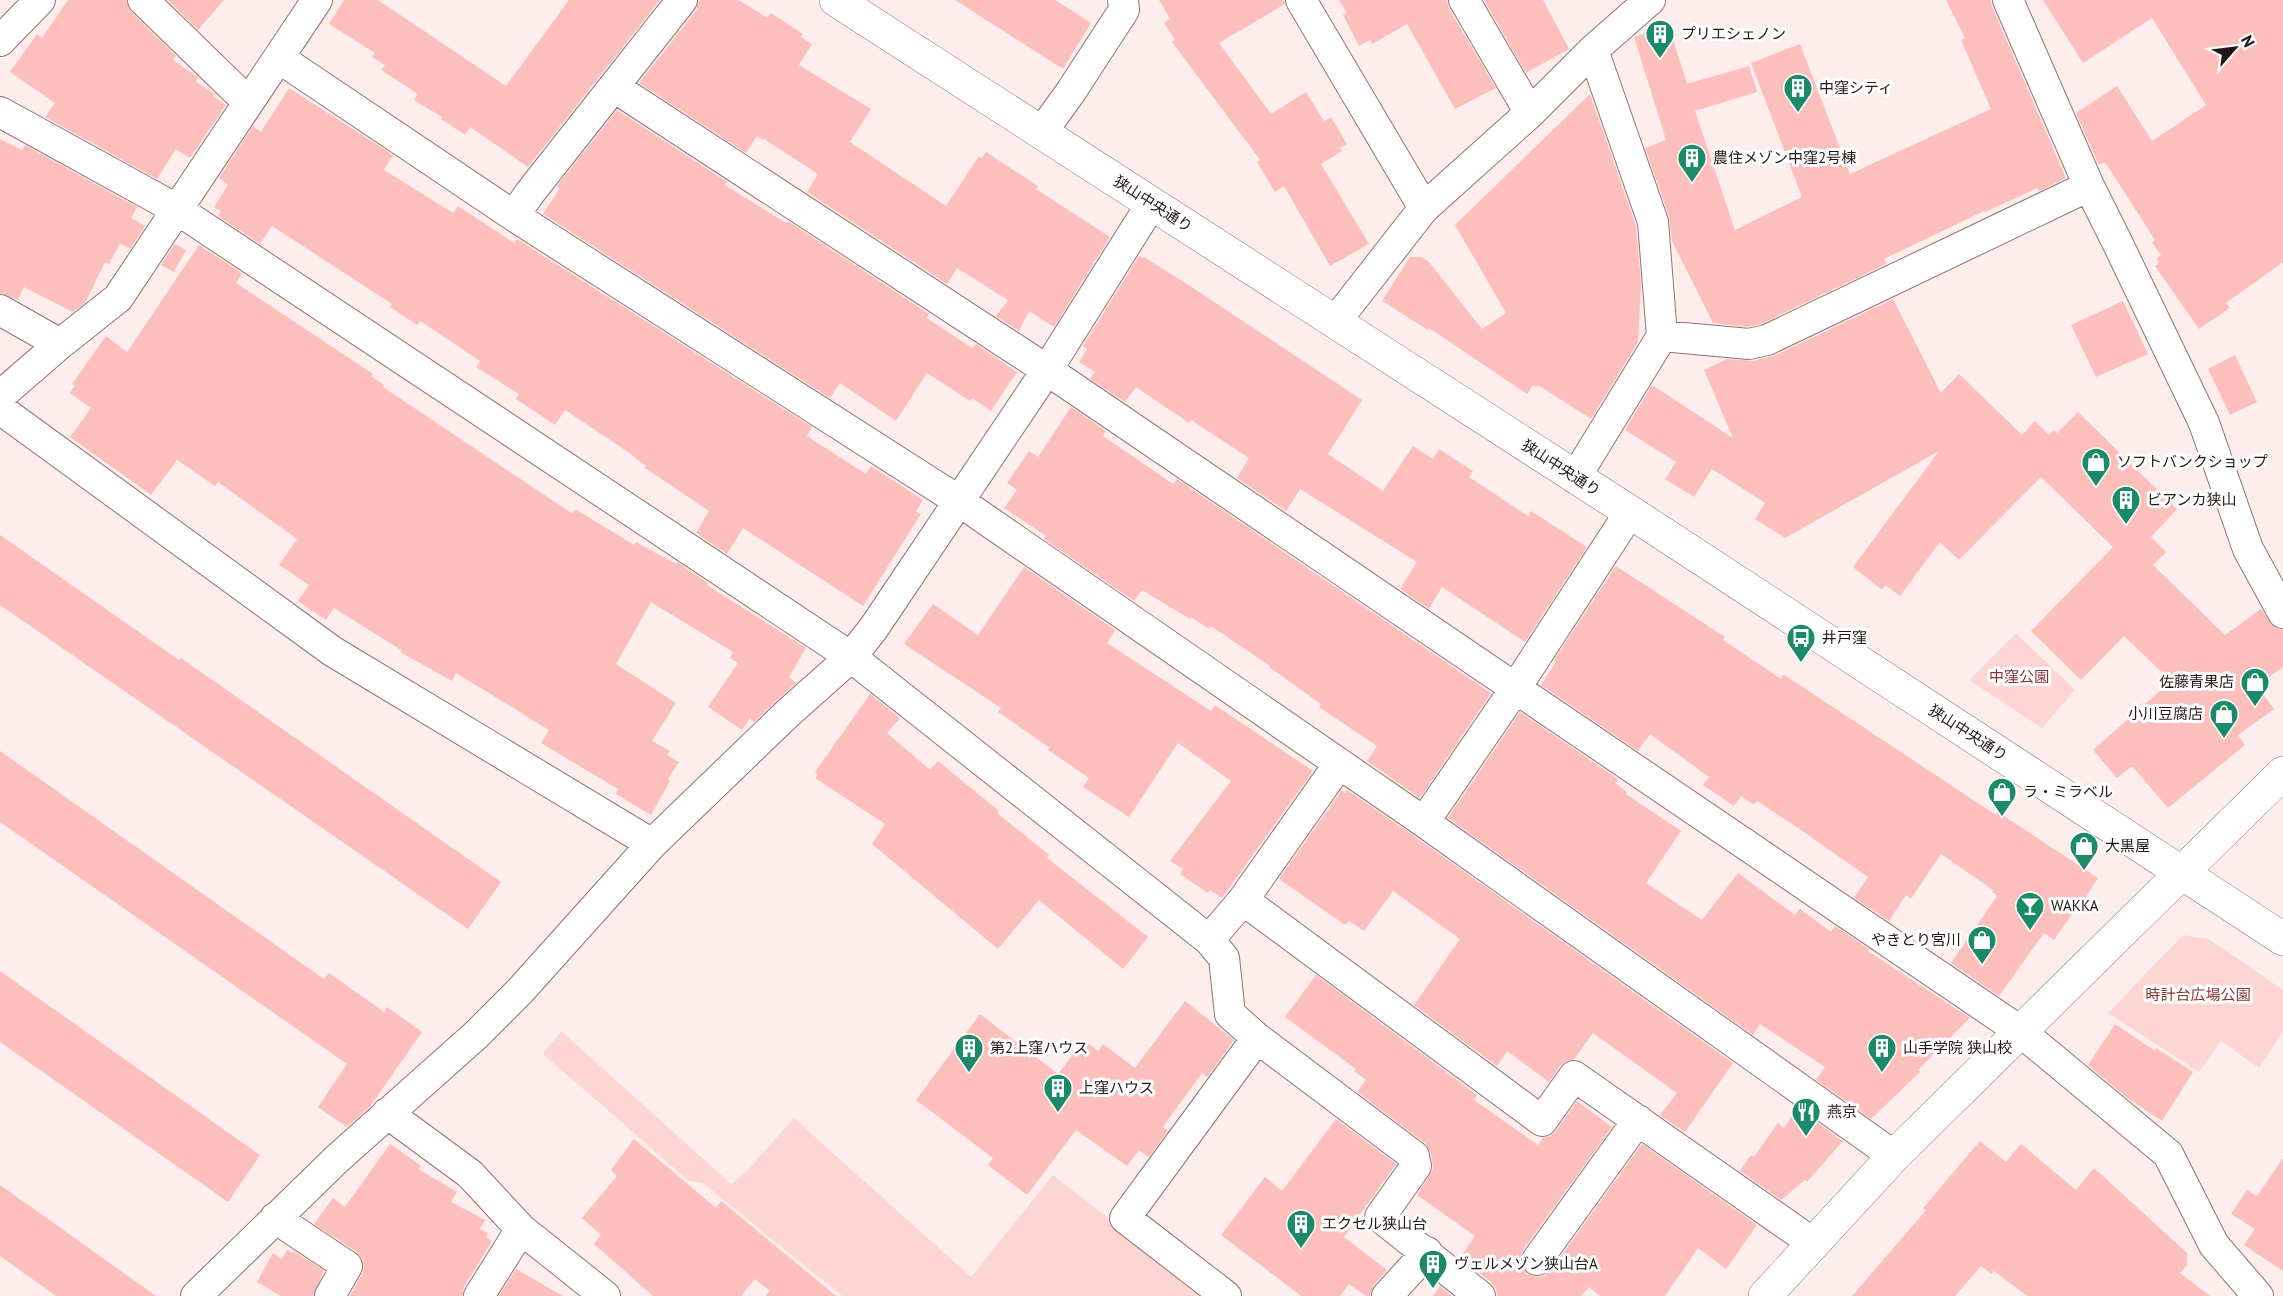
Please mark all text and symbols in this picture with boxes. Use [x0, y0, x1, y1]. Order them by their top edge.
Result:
building icon: プリエシェノン [1644, 18, 1676, 60]
north arrow [2205, 18, 2265, 78]
place label: プリエシェノン [1681, 24, 1786, 43]
text: N [2237, 32, 2260, 50]
building icon: 中窪シティ [1782, 72, 1814, 114]
place label: 中窪シティ [1819, 78, 1893, 97]
building icon: 農住メゾン中窪2号棟 [1676, 142, 1708, 184]
place label: 農住メゾン中窪2号棟 [1713, 148, 1856, 167]
street label: 狭山中央通り [1110, 171, 1196, 236]
street label: 狭山中央通り [1518, 435, 1604, 500]
shop icon: ソフトバンクショップ [2080, 446, 2112, 488]
place label: ソフトバンクショップ [2117, 452, 2268, 471]
building icon: ビアンカ狭山 [2110, 484, 2142, 526]
place label: ビアンカ狭山 [2147, 490, 2236, 509]
bus stop icon: 井戸窪 [1785, 622, 1817, 664]
place label: 井戸窪 [1822, 628, 1867, 647]
shop icon: 佐藤青果店 [2239, 666, 2271, 708]
park label: 中窪公園 [1989, 667, 2049, 686]
place label: 佐藤青果店 [2159, 672, 2234, 691]
shop icon: 小川豆腐店 [2208, 698, 2240, 740]
street label: 狭山中央通り [1925, 700, 2011, 765]
place label: 小川豆腐店 [2128, 704, 2203, 723]
shop icon: ラ・ミラベル [1986, 776, 2018, 818]
place label: ラ・ミラベル [2023, 782, 2113, 801]
shop icon: 大黒屋 [2068, 830, 2100, 872]
place label: 大黒屋 [2105, 836, 2150, 855]
bar icon: WAKKA [2014, 890, 2046, 932]
place label: WAKKA [2051, 896, 2099, 915]
shop icon: やきとり宮川 [1966, 924, 1998, 966]
place label: やきとり宮川 [1871, 930, 1961, 949]
park label: 時計台広場公園 [2145, 985, 2251, 1004]
building icon: 第2上窪ハウス [953, 1032, 985, 1074]
building icon: 山手学院 狭山校 [1866, 1032, 1898, 1074]
place label: 第2上窪ハウス [990, 1038, 1088, 1057]
place label: 山手学院 狭山校 [1903, 1038, 2012, 1057]
building icon: 上窪ハウス [1042, 1072, 1074, 1114]
place label: 上窪ハウス [1079, 1078, 1154, 1097]
restaurant icon: 燕京 [1790, 1096, 1822, 1138]
place label: 燕京 [1827, 1102, 1857, 1121]
building icon: エクセル狭山台 [1285, 1208, 1317, 1250]
place label: エクセル狭山台 [1322, 1214, 1427, 1233]
building icon: ヴェルメゾン狭山台A [1417, 1248, 1449, 1290]
place label: ヴェルメゾン狭山台A [1454, 1254, 1598, 1273]

